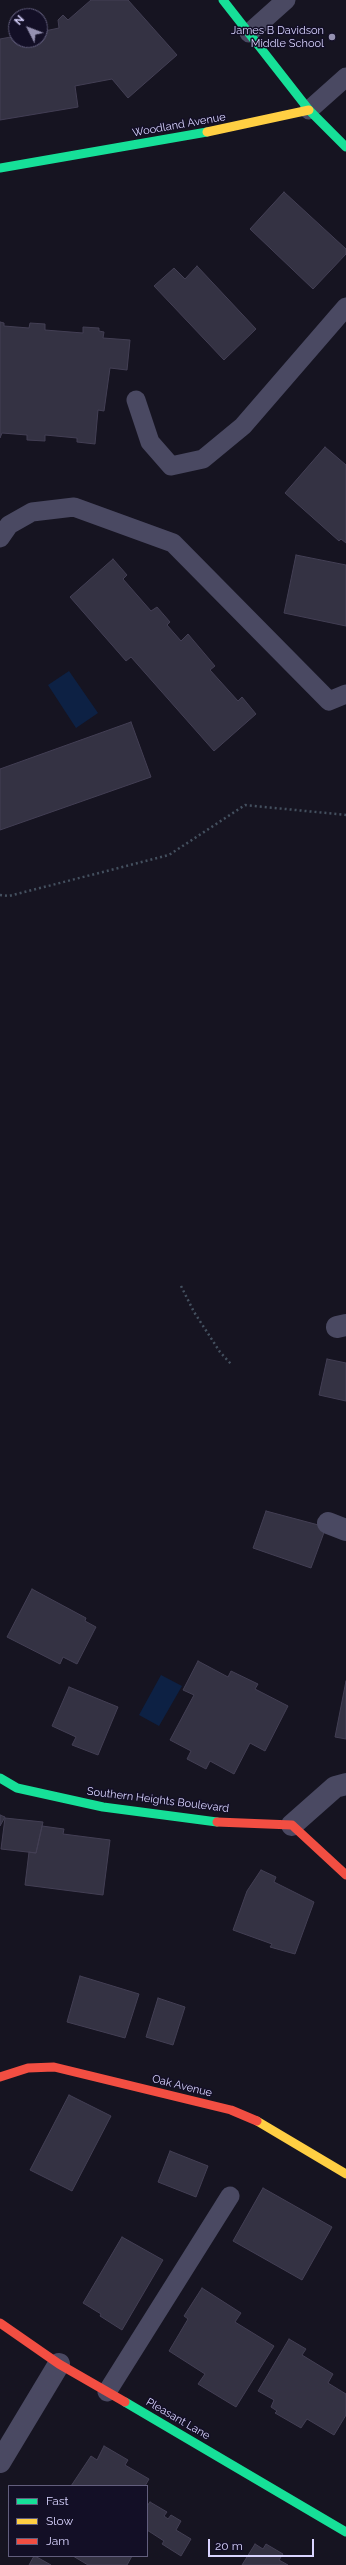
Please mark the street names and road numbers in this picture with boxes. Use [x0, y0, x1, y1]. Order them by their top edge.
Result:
street label: Woodland Avenue [131, 110, 227, 140]
street label: Southern Heights Boulevard [86, 1785, 230, 1815]
street label: Oak Avenue [151, 2072, 213, 2100]
street label: Pleasant Lane [144, 2395, 212, 2443]

